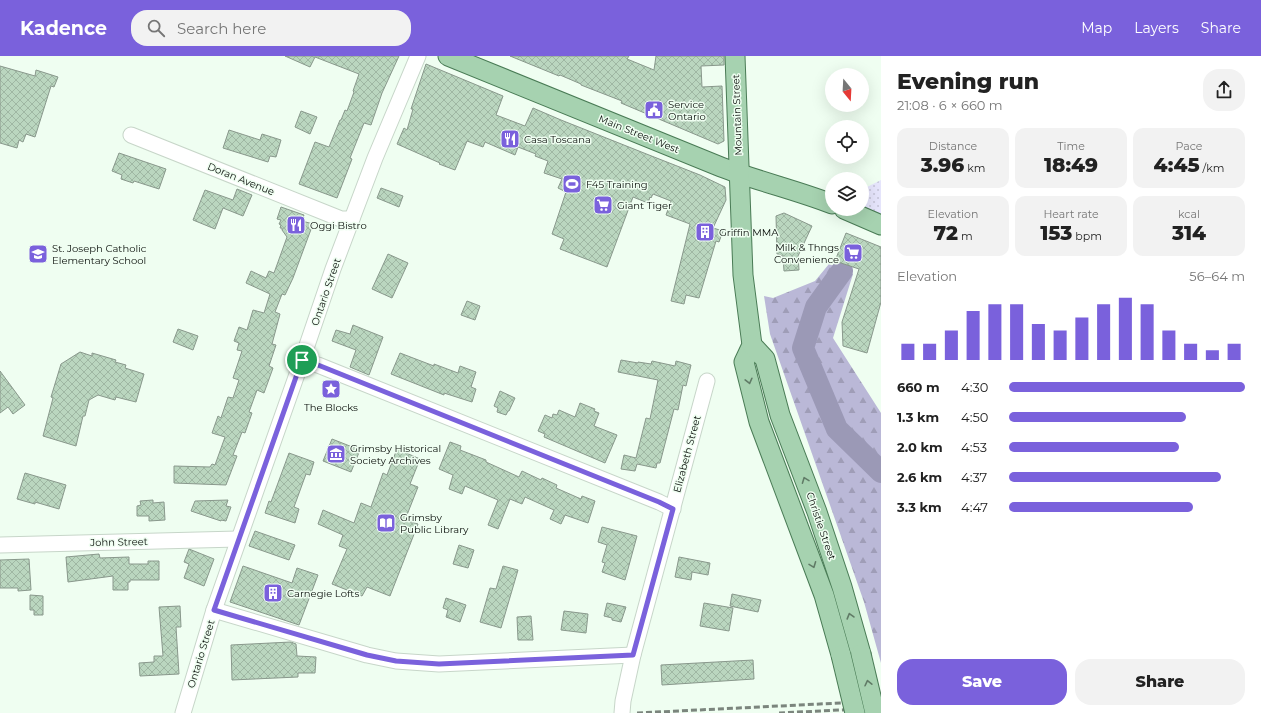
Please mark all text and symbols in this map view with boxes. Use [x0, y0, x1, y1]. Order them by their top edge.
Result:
search box [131, 10, 411, 46]
text: Kadence [20, 17, 107, 40]
icon: search [145, 17, 167, 39]
text: Search here [177, 19, 266, 38]
text: Map [1081, 19, 1112, 37]
text: Layers [1134, 19, 1179, 37]
text: Share [1201, 19, 1241, 37]
north arrow [825, 68, 869, 112]
map controls [825, 68, 869, 216]
text: Evening run [897, 68, 1039, 95]
button: share [1203, 69, 1245, 111]
street label: Mountain Street [729, 74, 745, 156]
text: 21:08 · 6 × 660 m [897, 97, 1003, 113]
place label: Service Ontario [668, 98, 706, 123]
public building icon: Service Ontario [643, 99, 665, 121]
street label: Main Street West [597, 112, 681, 156]
button: locate [825, 120, 869, 164]
restaurant icon: Casa Toscana [499, 128, 521, 150]
place label: Casa Toscana [524, 133, 591, 146]
text: Distance [929, 139, 977, 153]
text: Time [1057, 139, 1085, 153]
text: Pace [1176, 139, 1202, 153]
text: 3.96 [921, 153, 964, 177]
text: 18:49 [1044, 153, 1098, 177]
text: 4:45 [1154, 153, 1200, 177]
street label: Doran Avenue [206, 160, 276, 198]
text: km [964, 161, 985, 175]
text: /km [1200, 161, 1224, 175]
button: layers [825, 172, 869, 216]
sports icon: F45 Training [561, 173, 583, 195]
place label: F45 Training [586, 178, 648, 191]
supermarket icon: Giant Tiger [592, 194, 614, 216]
place label: Giant Tiger [617, 199, 672, 212]
text: Elevation [928, 207, 978, 221]
text: Heart rate [1043, 207, 1099, 221]
text: kcal [1178, 207, 1200, 221]
restaurant icon: Oggi Bistro [285, 214, 307, 236]
place label: Oggi Bistro [310, 219, 367, 232]
building icon: Griffin MMA [694, 221, 716, 243]
text: 72 [933, 221, 958, 245]
text: 153 [1040, 221, 1072, 245]
text: 314 [1172, 221, 1206, 245]
place label: Griffin MMA [719, 226, 779, 239]
text: m [958, 229, 973, 243]
text: bpm [1072, 229, 1102, 243]
place label: Milk & Thngs Convenience [774, 241, 839, 266]
place label: St. Joseph Catholic Elementary School [52, 242, 147, 267]
supermarket icon: Milk & Thngs Convenience [842, 242, 864, 264]
school or university icon: St. Joseph Catholic Elementary School [27, 243, 49, 265]
street label: Ontario Street [308, 256, 344, 328]
text: Elevation [897, 268, 957, 284]
text: 56–64 m [1189, 268, 1245, 284]
pin [285, 343, 319, 377]
icon: arrive [291, 349, 313, 371]
place icon: The Blocks [320, 378, 342, 400]
one-way arrow [745, 378, 753, 385]
text: 660 m [897, 379, 940, 395]
text: 4:30 [961, 379, 988, 395]
place label: The Blocks [304, 401, 358, 414]
text: 1.3 km [897, 409, 939, 425]
text: 4:50 [961, 409, 988, 425]
street label: Elizabeth Street [670, 414, 704, 494]
text: 2.0 km [897, 439, 943, 455]
text: 4:53 [961, 439, 987, 455]
place label: Grimsby Historical Society Archives [350, 442, 441, 467]
museum icon: Grimsby Historical Society Archives [325, 443, 347, 465]
text: 2.6 km [897, 469, 942, 485]
text: 4:37 [961, 469, 987, 485]
one-way arrow [801, 476, 809, 483]
street label: Christie Street [803, 490, 839, 562]
text: 3.3 km [897, 499, 942, 515]
text: 4:47 [961, 499, 988, 515]
place label: Grimsby Public Library [400, 511, 469, 536]
library icon: Grimsby Public Library [375, 512, 397, 534]
street label: John Street [89, 535, 148, 549]
one-way arrow [808, 561, 816, 568]
building icon: Carnegie Lofts [262, 582, 284, 604]
place label: Carnegie Lofts [287, 587, 359, 600]
one-way arrow [846, 613, 855, 620]
street label: Ontario Street [184, 618, 218, 690]
button: Save [897, 659, 1067, 705]
button: Share [1075, 659, 1245, 705]
one-way arrow [865, 680, 873, 687]

